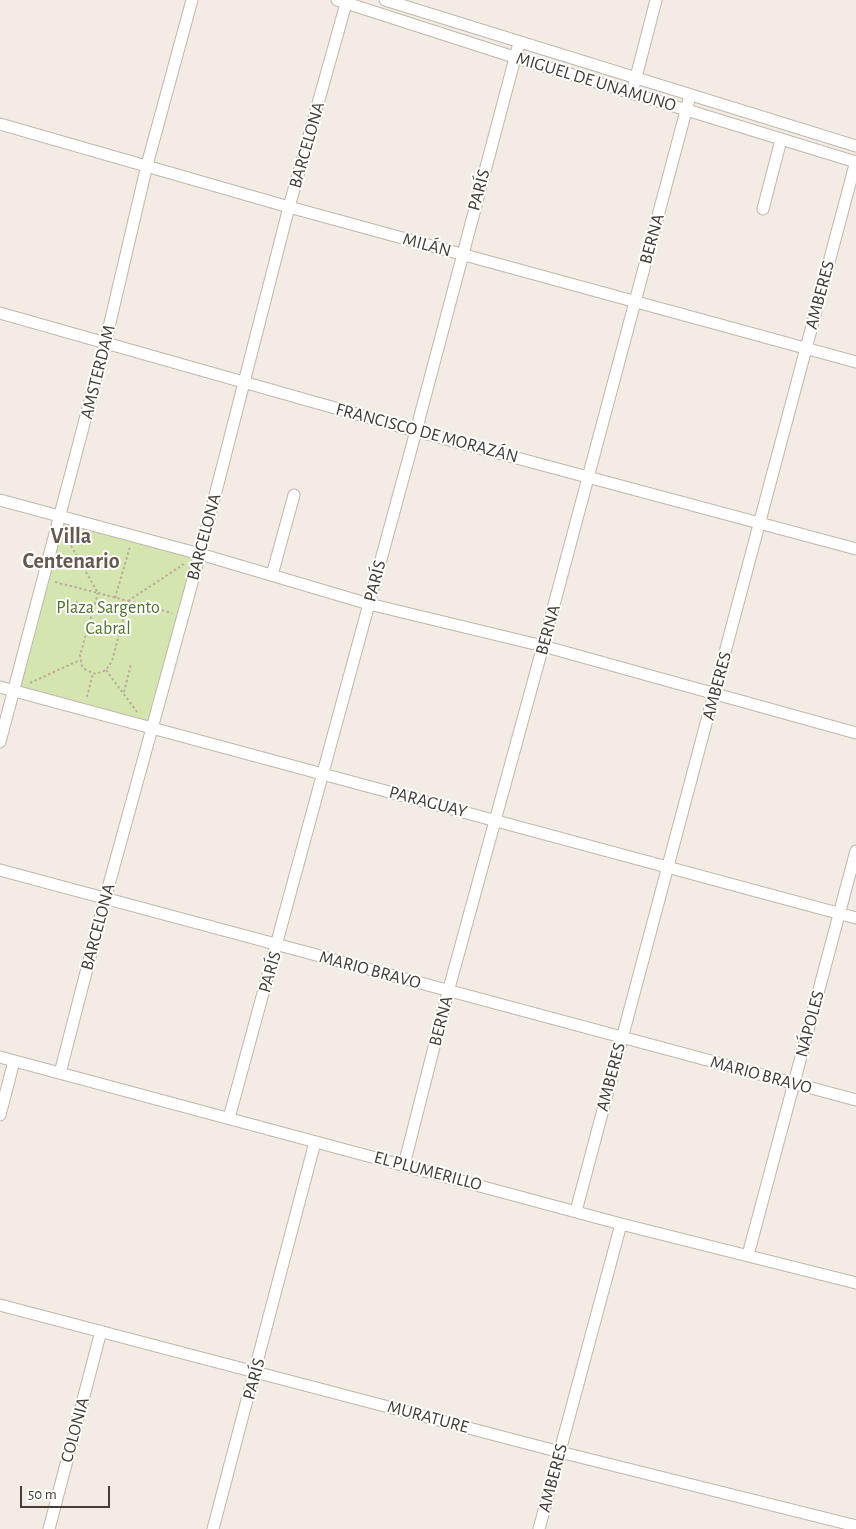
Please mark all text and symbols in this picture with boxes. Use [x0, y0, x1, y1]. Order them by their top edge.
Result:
street label: MIGUEL DE UNAMUNO [513, 47, 679, 117]
street label: BARCELONA [284, 99, 330, 191]
street label: PARÍS [463, 167, 495, 213]
street label: BERNA [635, 212, 669, 266]
street label: MILÁN [400, 228, 454, 262]
street label: AMBERES [800, 258, 840, 332]
street label: AMSTERDAM [76, 323, 120, 421]
street label: FRANCISCO DE MORAZÁN [333, 398, 521, 468]
street label: BARCELONA [182, 491, 226, 583]
district label: Villa Centenario [22, 523, 120, 574]
street label: PARÍS [359, 558, 391, 604]
park label: Plaza Sargento Cabral [56, 597, 160, 640]
street label: BERNA [531, 603, 565, 657]
street label: AMBERES [697, 649, 737, 723]
street label: PARAGUAY [387, 781, 469, 823]
street label: BARCELONA [76, 881, 120, 973]
street label: MARIO BRAVO [317, 946, 423, 994]
street label: PARÍS [254, 949, 286, 995]
street label: NÁPOLES [791, 988, 829, 1060]
street label: BERNA [424, 994, 458, 1048]
street label: AMBERES [591, 1040, 631, 1114]
street label: MARIO BRAVO [708, 1051, 814, 1099]
street label: EL PLUMERILLO [372, 1146, 484, 1196]
street label: PARÍS [238, 1356, 270, 1402]
street label: COLONIA [56, 1395, 94, 1465]
street label: MURATURE [385, 1396, 471, 1438]
street label: AMBERES [533, 1441, 573, 1515]
scale bar [22, 1476, 112, 1508]
text: 50 m [28, 1487, 57, 1502]

